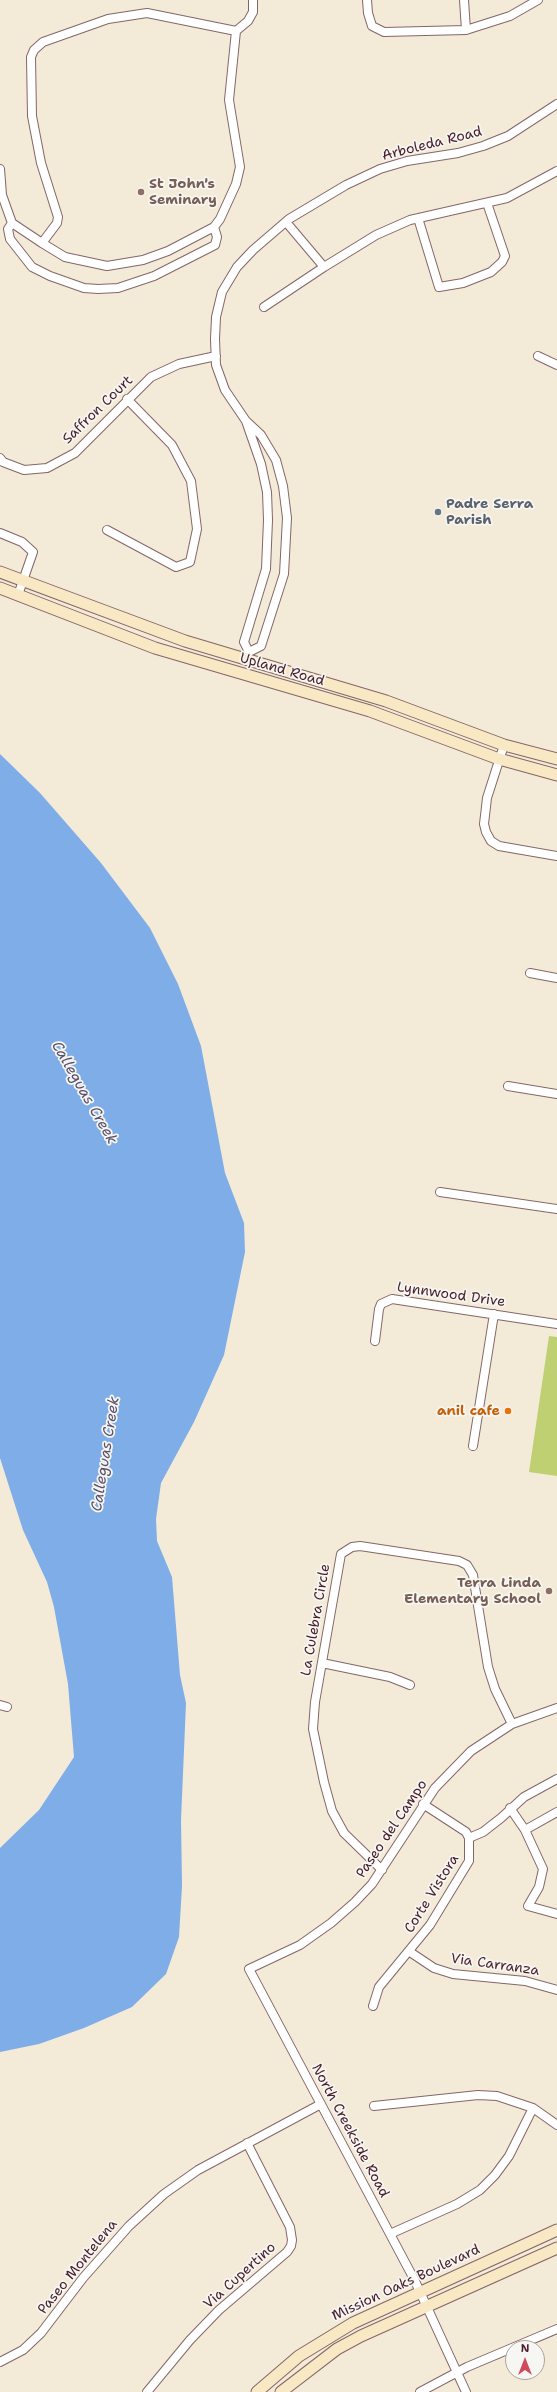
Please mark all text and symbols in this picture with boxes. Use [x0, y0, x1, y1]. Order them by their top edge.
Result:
street label: Arboleda Road [380, 123, 484, 165]
place label: St John's Seminary [149, 176, 217, 208]
marker: St John's Seminary [136, 187, 146, 197]
street label: Saffron Court [59, 372, 137, 448]
place label: Padre Serra Parish [446, 496, 533, 528]
marker: Padre Serra Parish [433, 507, 443, 517]
street label: Upland Road [238, 650, 326, 690]
water label: Calleguas Creek [47, 1038, 121, 1148]
street label: Lynnwood Drive [396, 1279, 506, 1311]
water label: Calleguas Creek [88, 1395, 124, 1513]
place label: anil cafe [437, 1403, 500, 1419]
marker: anil cafe [503, 1406, 513, 1416]
street label: La Culebra Circle [298, 1563, 334, 1677]
place label: Terra Linda Elementary School [404, 1575, 541, 1608]
marker: Terra Linda Elementary School [544, 1586, 554, 1596]
street label: Paseo del Campo [353, 1777, 431, 1881]
street label: Corte Vistora [401, 1852, 463, 1936]
street label: Via Carranza [450, 1950, 540, 1980]
street label: North Creekside Road [308, 2061, 392, 2201]
street label: Paseo Montelena [35, 2216, 121, 2318]
street label: Via Cupertino [200, 2239, 280, 2313]
street label: Mission Oaks Boulevard [329, 2241, 483, 2325]
north arrow [505, 2340, 545, 2380]
text: N [521, 2341, 529, 2356]

